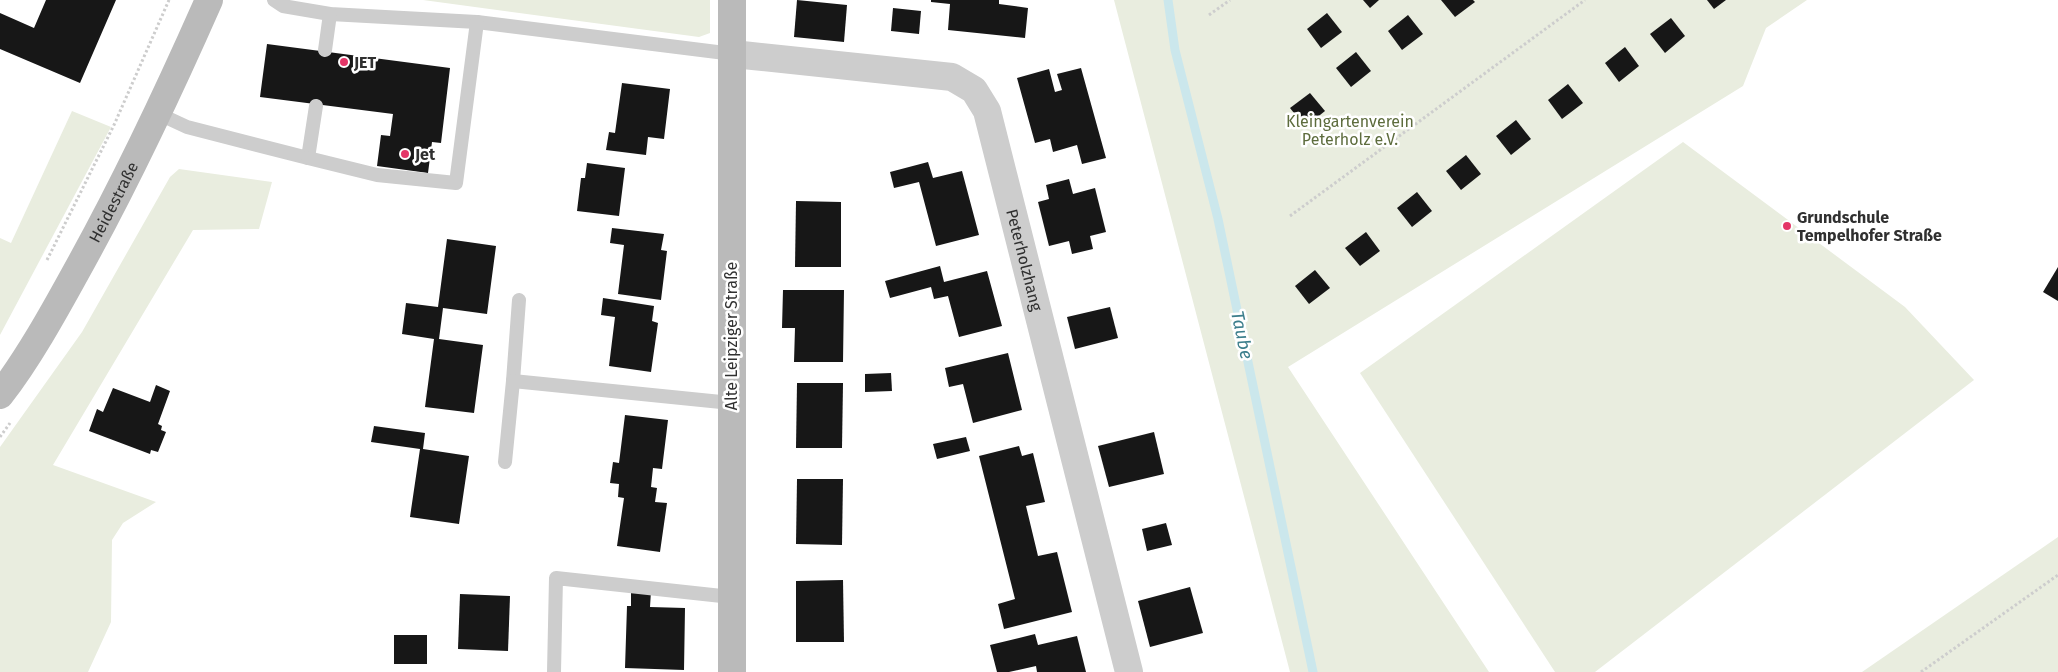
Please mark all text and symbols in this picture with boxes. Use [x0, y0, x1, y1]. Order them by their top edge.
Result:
place label: JET [353, 53, 376, 72]
marker: JET [338, 56, 350, 68]
park label: Kleingartenverein Peterholz e.V. [1286, 112, 1414, 149]
place label: Jet [414, 145, 436, 164]
marker: Jet [399, 148, 411, 160]
street label: Heidestraße [85, 159, 142, 246]
street label: Peterholzhang [1002, 207, 1046, 314]
place label: Grundschule Tempelhofer Straße [1797, 208, 1942, 245]
marker: Grundschule Tempelhofer Straße [1781, 220, 1793, 232]
street label: Alte Leipziger Straße [722, 262, 741, 410]
water label: Taube [1226, 309, 1258, 361]

